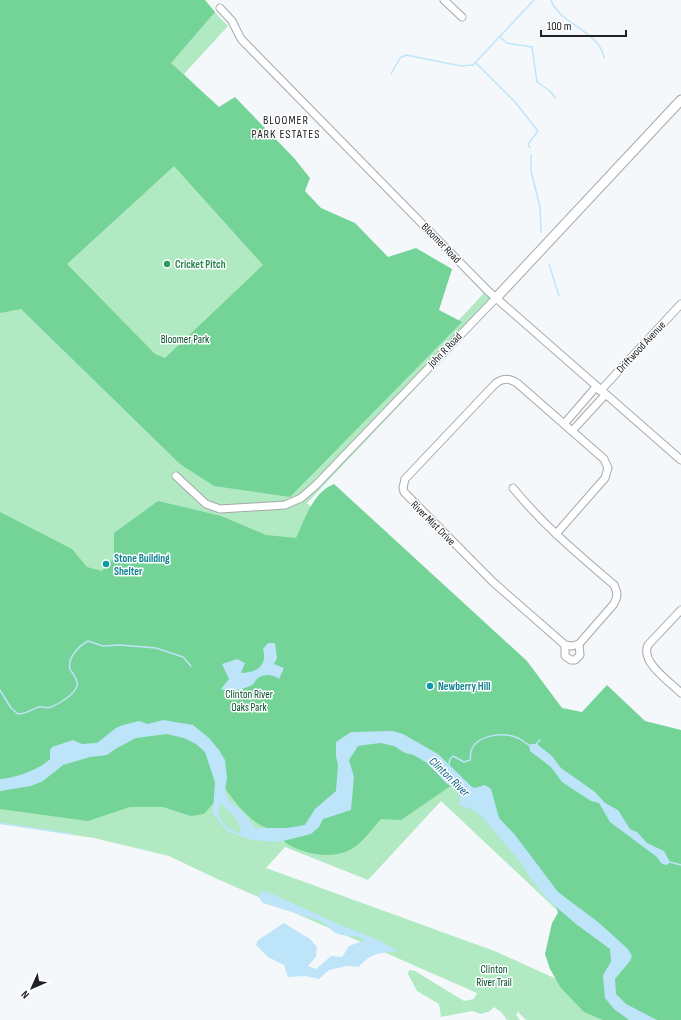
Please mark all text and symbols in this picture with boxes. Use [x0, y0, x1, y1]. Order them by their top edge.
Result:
scale bar [541, 12, 626, 38]
text: 100 m [547, 19, 572, 34]
district label: BLOOMER PARK ESTATES [252, 113, 320, 142]
street label: Bloomer Road [419, 220, 464, 266]
place label: Cricket Pitch [175, 258, 226, 271]
marker: Cricket Pitch [162, 259, 172, 269]
street label: Driftwood Avenue [614, 319, 668, 375]
street label: John R Road [425, 330, 465, 371]
park label: Bloomer Park [161, 333, 210, 346]
street label: River Mist Drive [408, 498, 458, 548]
place label: Stone Building Shelter [114, 552, 170, 578]
marker: Stone Building Shelter [101, 559, 111, 569]
place label: Newberry Hill [438, 680, 490, 693]
marker: Newberry Hill [425, 681, 435, 691]
park label: Clinton River Oaks Park [225, 688, 273, 714]
water label: Clinton River [426, 754, 473, 800]
park label: Clinton River Trail [476, 963, 512, 989]
north arrow [12, 968, 52, 1008]
text: N [19, 988, 32, 1001]

